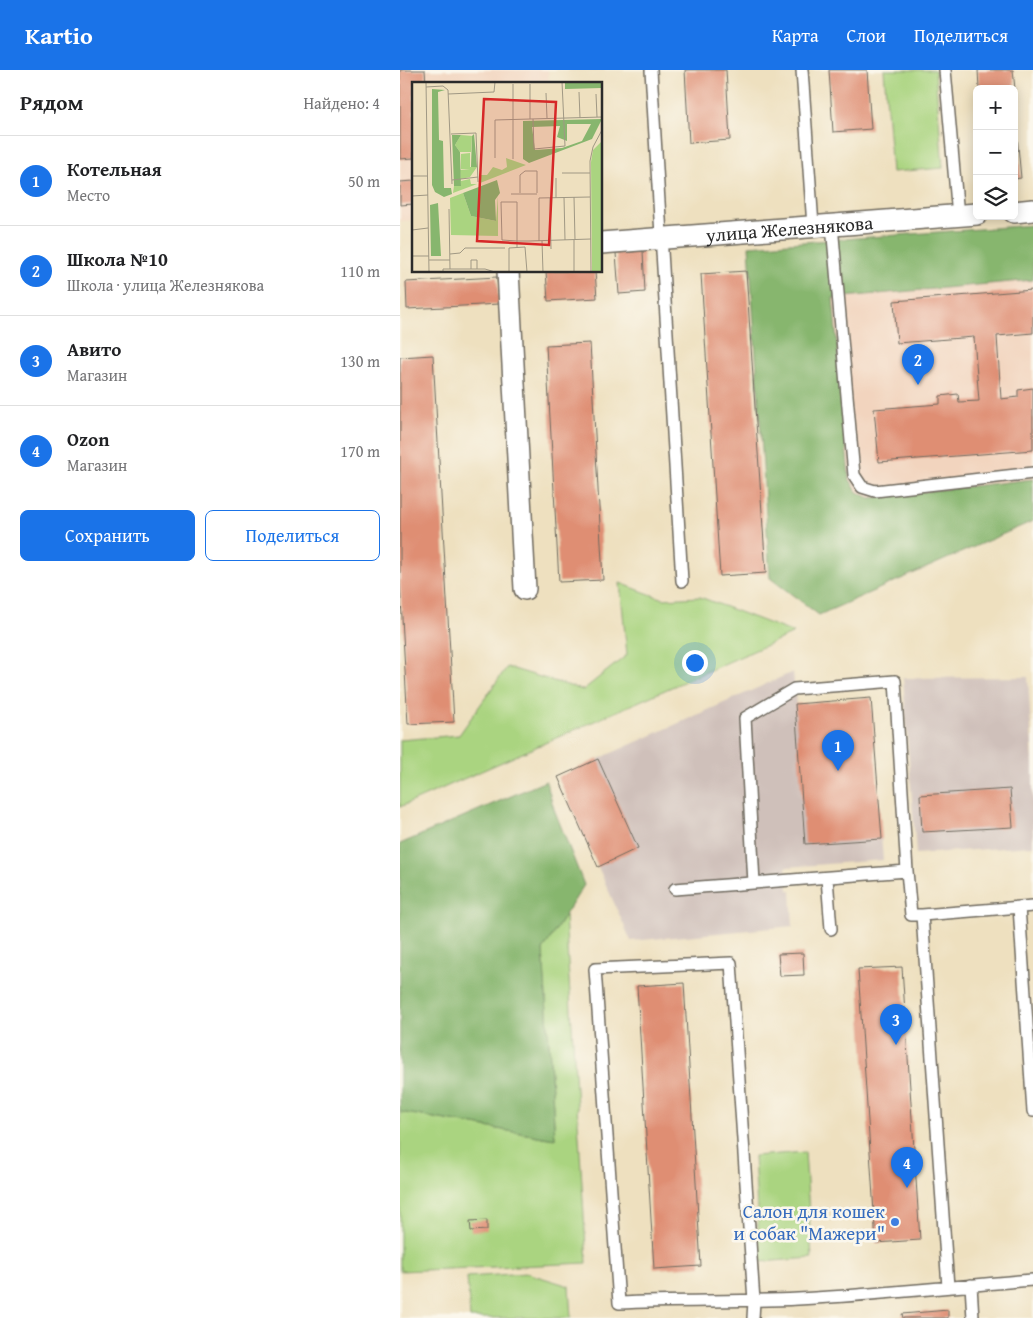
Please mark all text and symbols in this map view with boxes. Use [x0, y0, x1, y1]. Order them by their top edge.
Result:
text: Kartio [25, 18, 93, 53]
text: Карта [772, 22, 819, 49]
text: Слои [847, 22, 886, 49]
text: Поделиться [914, 22, 1008, 49]
inset map [412, 82, 602, 272]
map controls [973, 85, 1018, 220]
button: + [973, 85, 1018, 130]
text: Рядом [20, 87, 83, 118]
text: Найдено: 4 [303, 91, 380, 115]
button: − [973, 130, 1018, 175]
text: Котельная [67, 155, 162, 183]
text: 1 [32, 169, 40, 193]
text: 50 m [348, 169, 380, 193]
button: layers [973, 175, 1018, 220]
text: Место [67, 183, 110, 207]
street label: улица Железнякова [704, 208, 874, 249]
text: Школа №10 [67, 245, 168, 273]
text: 2 [32, 259, 40, 283]
text: 110 m [340, 259, 380, 283]
text: Школа · улица Железнякова [67, 273, 264, 297]
text: Авито [67, 335, 121, 363]
pin: 2 [902, 344, 934, 385]
text: 3 [32, 349, 40, 373]
text: 130 m [340, 349, 380, 373]
text: Магазин [67, 363, 127, 387]
text: Ozon [67, 425, 109, 453]
text: 4 [32, 439, 40, 463]
text: 170 m [340, 439, 380, 463]
text: Магазин [67, 453, 127, 477]
button: Сохранить [20, 510, 195, 561]
button: Поделиться [205, 510, 380, 561]
your location [682, 650, 708, 676]
pin: 1 [822, 730, 854, 771]
pin: 3 [880, 1004, 912, 1045]
pin: 4 [891, 1147, 923, 1188]
place label: Салон для кошек и собак "Мажери" [733, 1197, 885, 1247]
marker: Салон для кошек и собак "Мажери" [889, 1216, 901, 1228]

